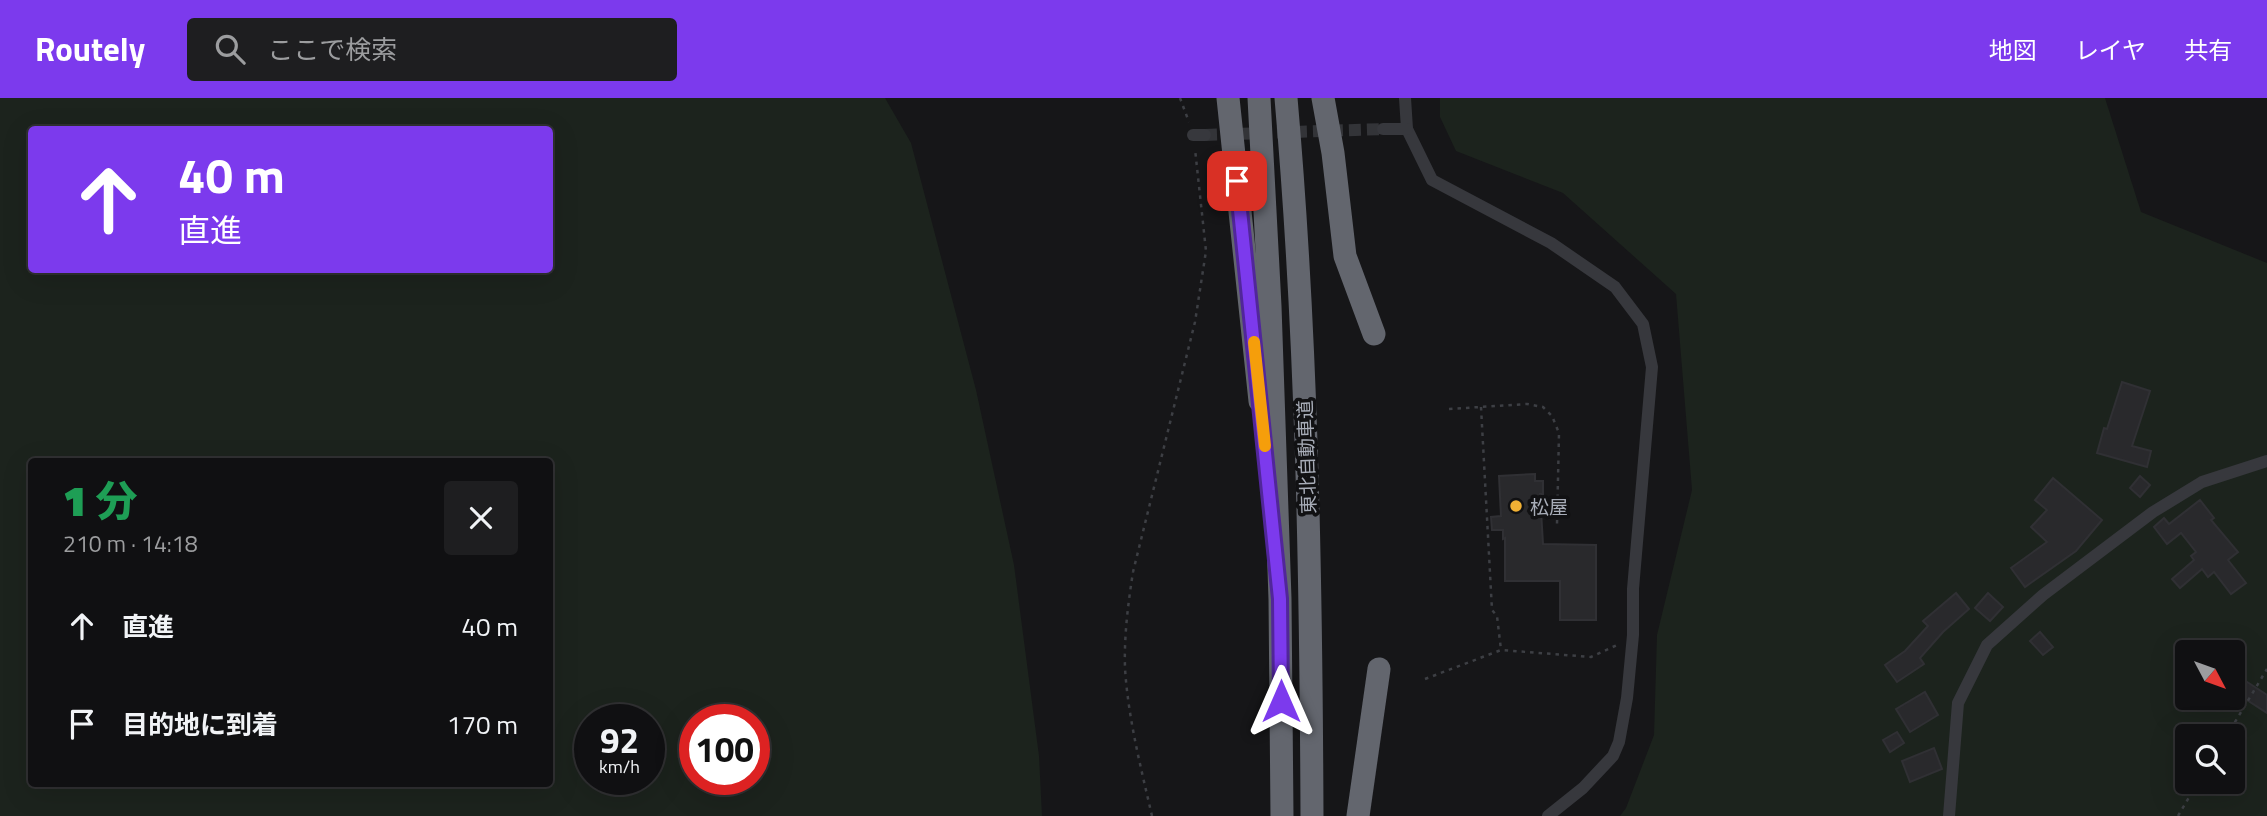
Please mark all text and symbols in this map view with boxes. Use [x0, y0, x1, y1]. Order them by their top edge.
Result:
search box [187, 18, 677, 81]
text: Routely [35, 24, 145, 74]
icon: search [211, 30, 249, 68]
text: ここで検索 [267, 30, 397, 69]
text: 地図 [1989, 32, 2037, 68]
text: レイヤ [2075, 32, 2146, 68]
text: 共有 [2184, 32, 2232, 68]
text: 40 m [178, 137, 285, 212]
pin [1207, 151, 1267, 211]
icon: ahead [63, 154, 154, 245]
icon: arrive [1218, 162, 1256, 200]
text: 直進 [178, 206, 242, 254]
street label: 東北自動車道 [1290, 400, 1322, 514]
text: 1 分 [63, 468, 137, 532]
button: close [444, 481, 518, 555]
place label: 松屋 [1530, 492, 1568, 521]
marker: 松屋 [1508, 498, 1524, 514]
text: 210 m · 14:18 [63, 526, 198, 561]
icon: ahead [63, 607, 101, 645]
text: 直進 [122, 607, 174, 646]
text: 40 m [461, 607, 518, 646]
north arrow [2175, 640, 2245, 710]
map controls [2175, 640, 2245, 794]
position arrow [1244, 664, 1318, 738]
speed limit sign: 100 [679, 704, 770, 795]
icon: arrive [63, 705, 101, 743]
text: 目的地に到着 [122, 705, 278, 744]
text: 170 m [447, 705, 518, 744]
text: 92 [600, 713, 639, 767]
button: search [2175, 724, 2245, 794]
text: km/h [599, 753, 640, 780]

